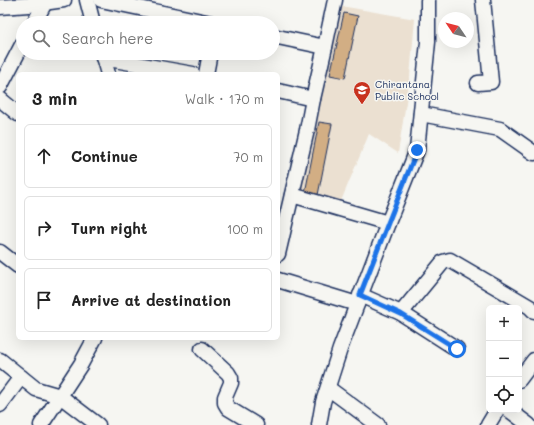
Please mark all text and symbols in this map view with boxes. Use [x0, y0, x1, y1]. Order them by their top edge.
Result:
north arrow [438, 12, 474, 48]
search box [16, 16, 280, 60]
icon: search [30, 27, 52, 49]
text: Search here [62, 28, 153, 48]
place label: Chirantana Public School [375, 77, 439, 103]
school or university icon: Chirantana Public School [352, 80, 372, 105]
text: 3 min [32, 87, 77, 109]
text: Walk · 170 m [185, 90, 264, 107]
route end [408, 141, 426, 159]
icon: ahead [33, 145, 55, 167]
text: Continue [71, 146, 138, 166]
text: 70 m [233, 148, 263, 165]
icon: right [33, 217, 55, 239]
text: Turn right [71, 218, 148, 238]
text: 100 m [227, 220, 263, 237]
icon: arrive [33, 289, 55, 311]
text: Arrive at destination [71, 290, 231, 310]
map controls [486, 305, 522, 413]
button: + [486, 305, 522, 341]
route start [448, 340, 466, 358]
button: − [486, 341, 522, 377]
button: locate [486, 377, 522, 413]

